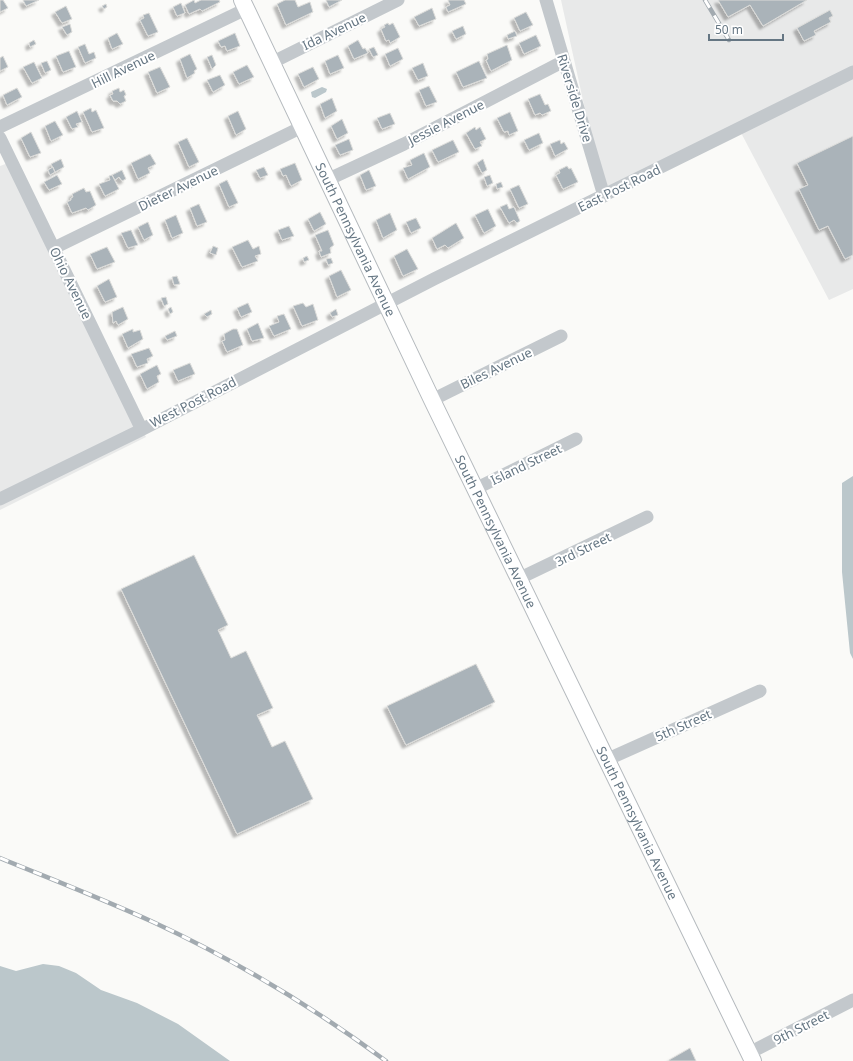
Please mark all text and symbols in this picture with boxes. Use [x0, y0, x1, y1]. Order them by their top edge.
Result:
street label: Ida Avenue [299, 8, 369, 54]
scale bar [709, 16, 783, 42]
text: 50 m [715, 21, 743, 38]
street label: Hill Avenue [88, 46, 158, 92]
street label: Riverside Drive [553, 52, 597, 144]
street label: Jessie Avenue [403, 95, 487, 150]
street label: South Pennsylvania Avenue [311, 159, 400, 319]
street label: East Post Road [575, 160, 663, 216]
street label: Dieter Avenue [135, 161, 221, 215]
street label: Ohio Avenue [46, 244, 96, 322]
street label: Biles Avenue [457, 343, 535, 393]
street label: West Post Road [147, 372, 239, 432]
street label: Island Street [487, 439, 565, 489]
street label: South Pennsylvania Avenue [451, 452, 541, 611]
street label: 3rd Street [552, 528, 614, 570]
street label: 5th Street [652, 704, 714, 745]
street label: South Pennsylvania Avenue [592, 743, 682, 903]
street label: 9th Street [770, 1005, 832, 1049]

